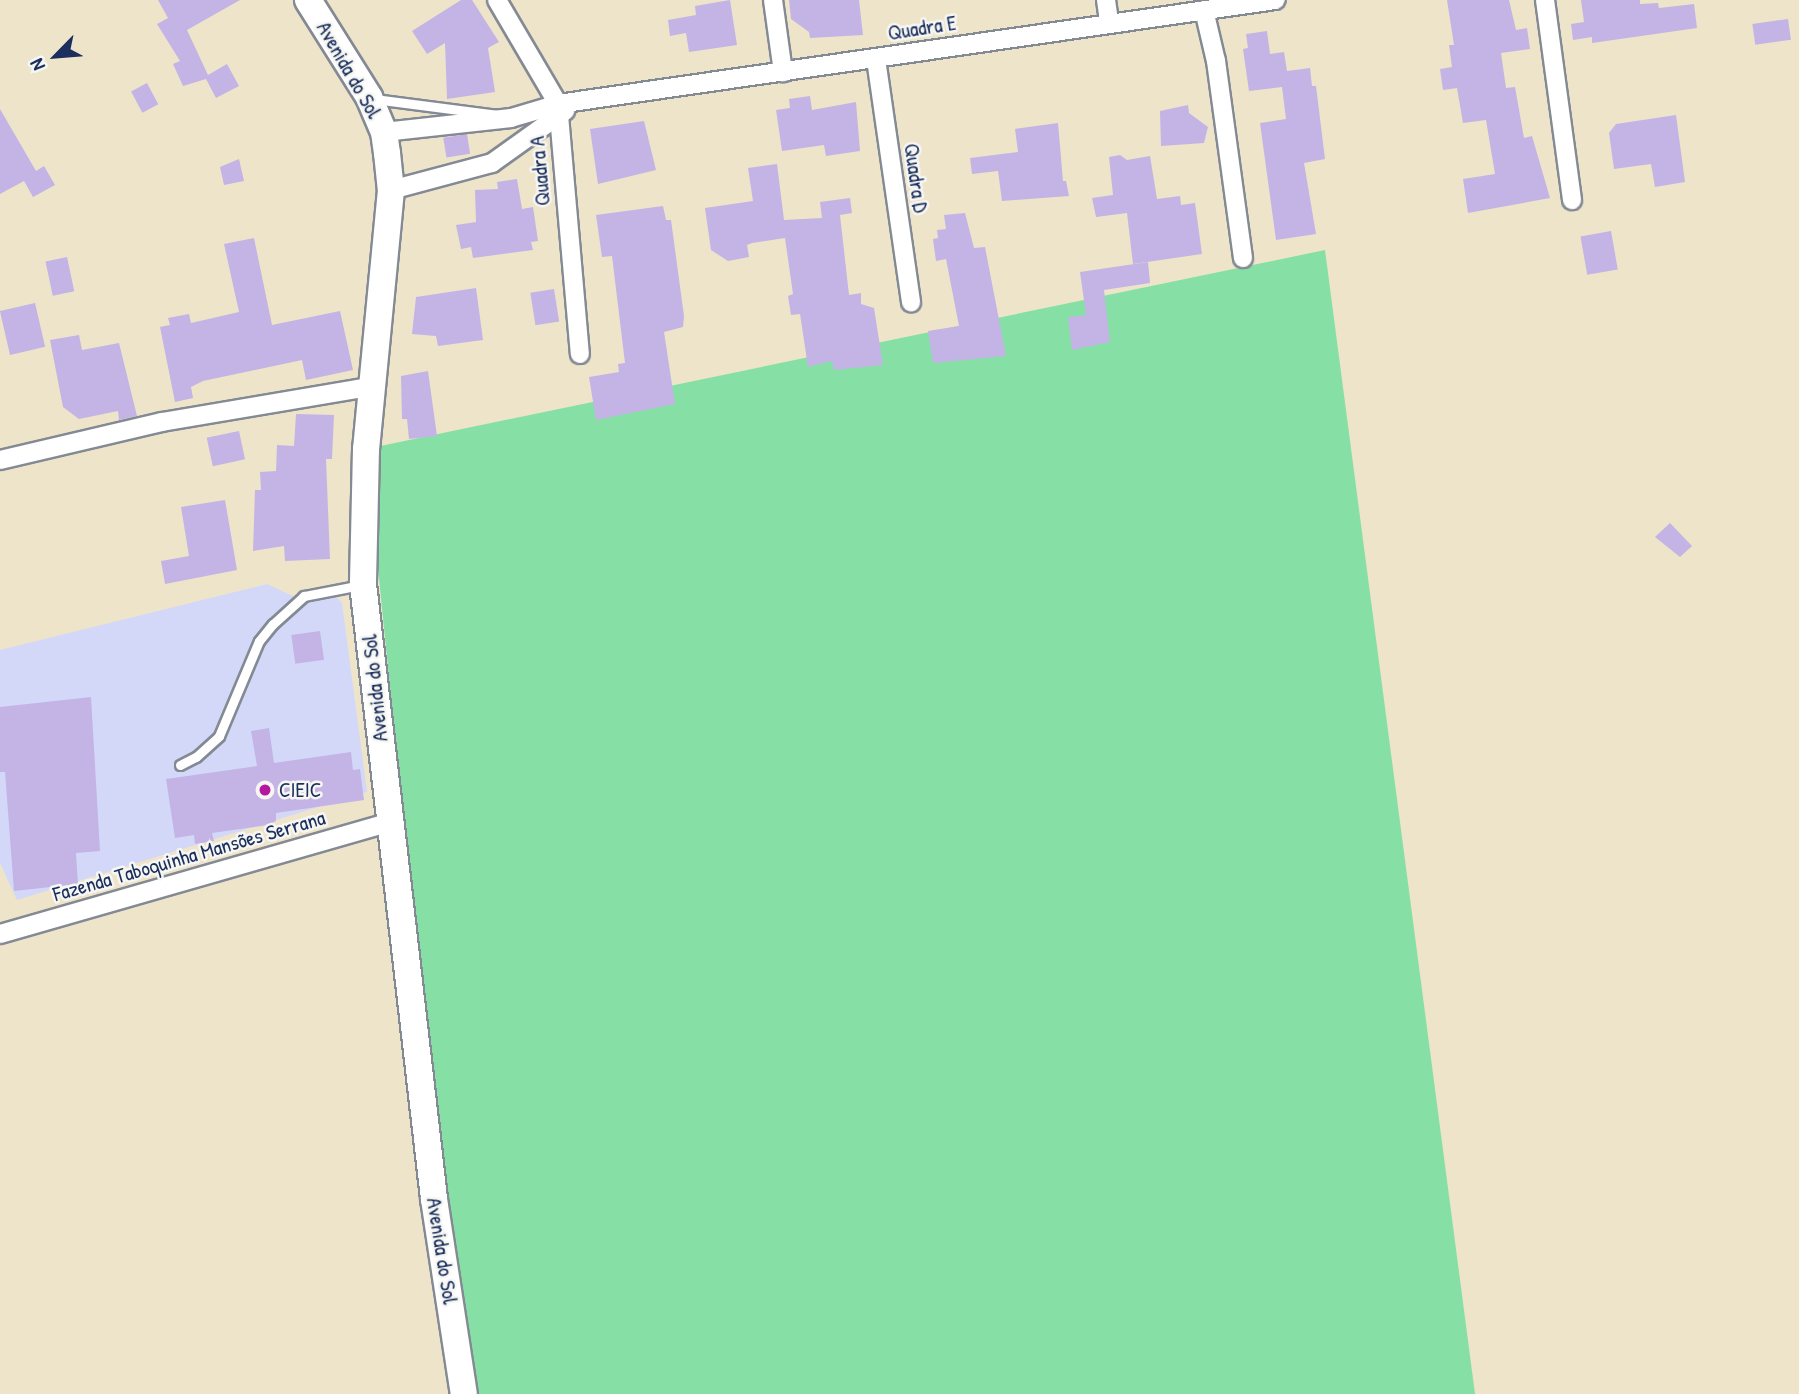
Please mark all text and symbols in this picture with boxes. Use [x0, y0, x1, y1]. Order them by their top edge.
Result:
street label: Quadra E [886, 10, 958, 46]
street label: Avenida do Sol [311, 17, 387, 123]
north arrow [21, 21, 91, 91]
text: N [23, 55, 51, 75]
street label: Quadra A [524, 135, 556, 207]
street label: Quadra D [899, 142, 933, 214]
street label: Avenida do Sol [357, 633, 393, 743]
place label: CIEIC [279, 777, 321, 803]
marker: CIEIC [257, 782, 273, 798]
street label: Fazenda Taboquinha Mansões Serrana [50, 805, 328, 907]
street label: Avenida do Sol [421, 1196, 463, 1306]

